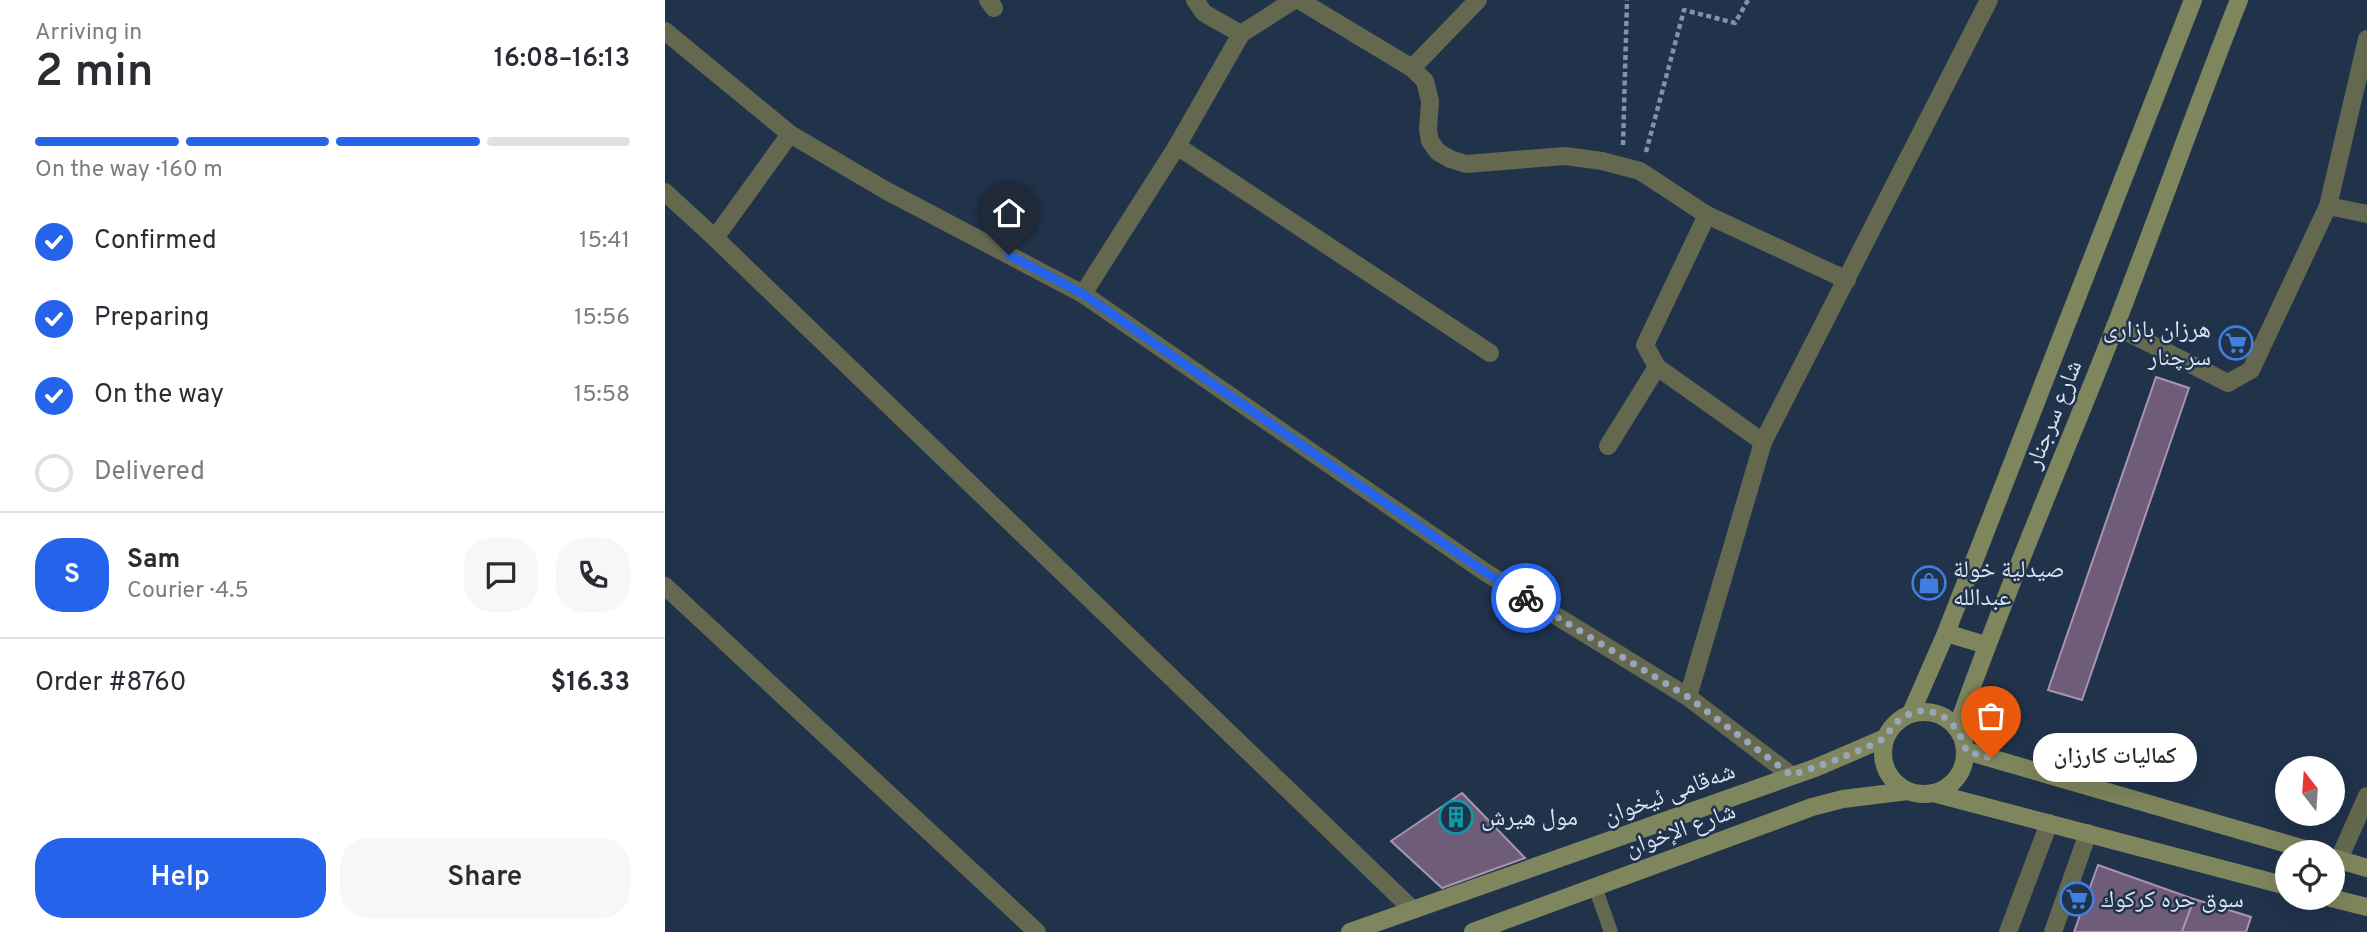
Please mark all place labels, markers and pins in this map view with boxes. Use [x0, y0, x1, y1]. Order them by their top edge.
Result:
pin [979, 183, 1039, 255]
place label: هرزان بازاری سرچنار [2103, 316, 2211, 374]
supermarket icon: هرزان بازاری سرچنار [2217, 324, 2255, 362]
place label: صيدلية خولة عبدالله [1953, 556, 2065, 614]
shop icon: صيدلية خولة عبدالله [1910, 564, 1948, 602]
pin [1961, 686, 2021, 758]
callout: كمالیات كارزان [2033, 734, 2197, 782]
building icon: مول هيرش [1437, 798, 1475, 836]
place label: مول هيرش [1481, 804, 1578, 834]
supermarket icon: سوق حره كركوك [2058, 880, 2096, 918]
place label: سوق حره كركوك [2101, 886, 2244, 916]

